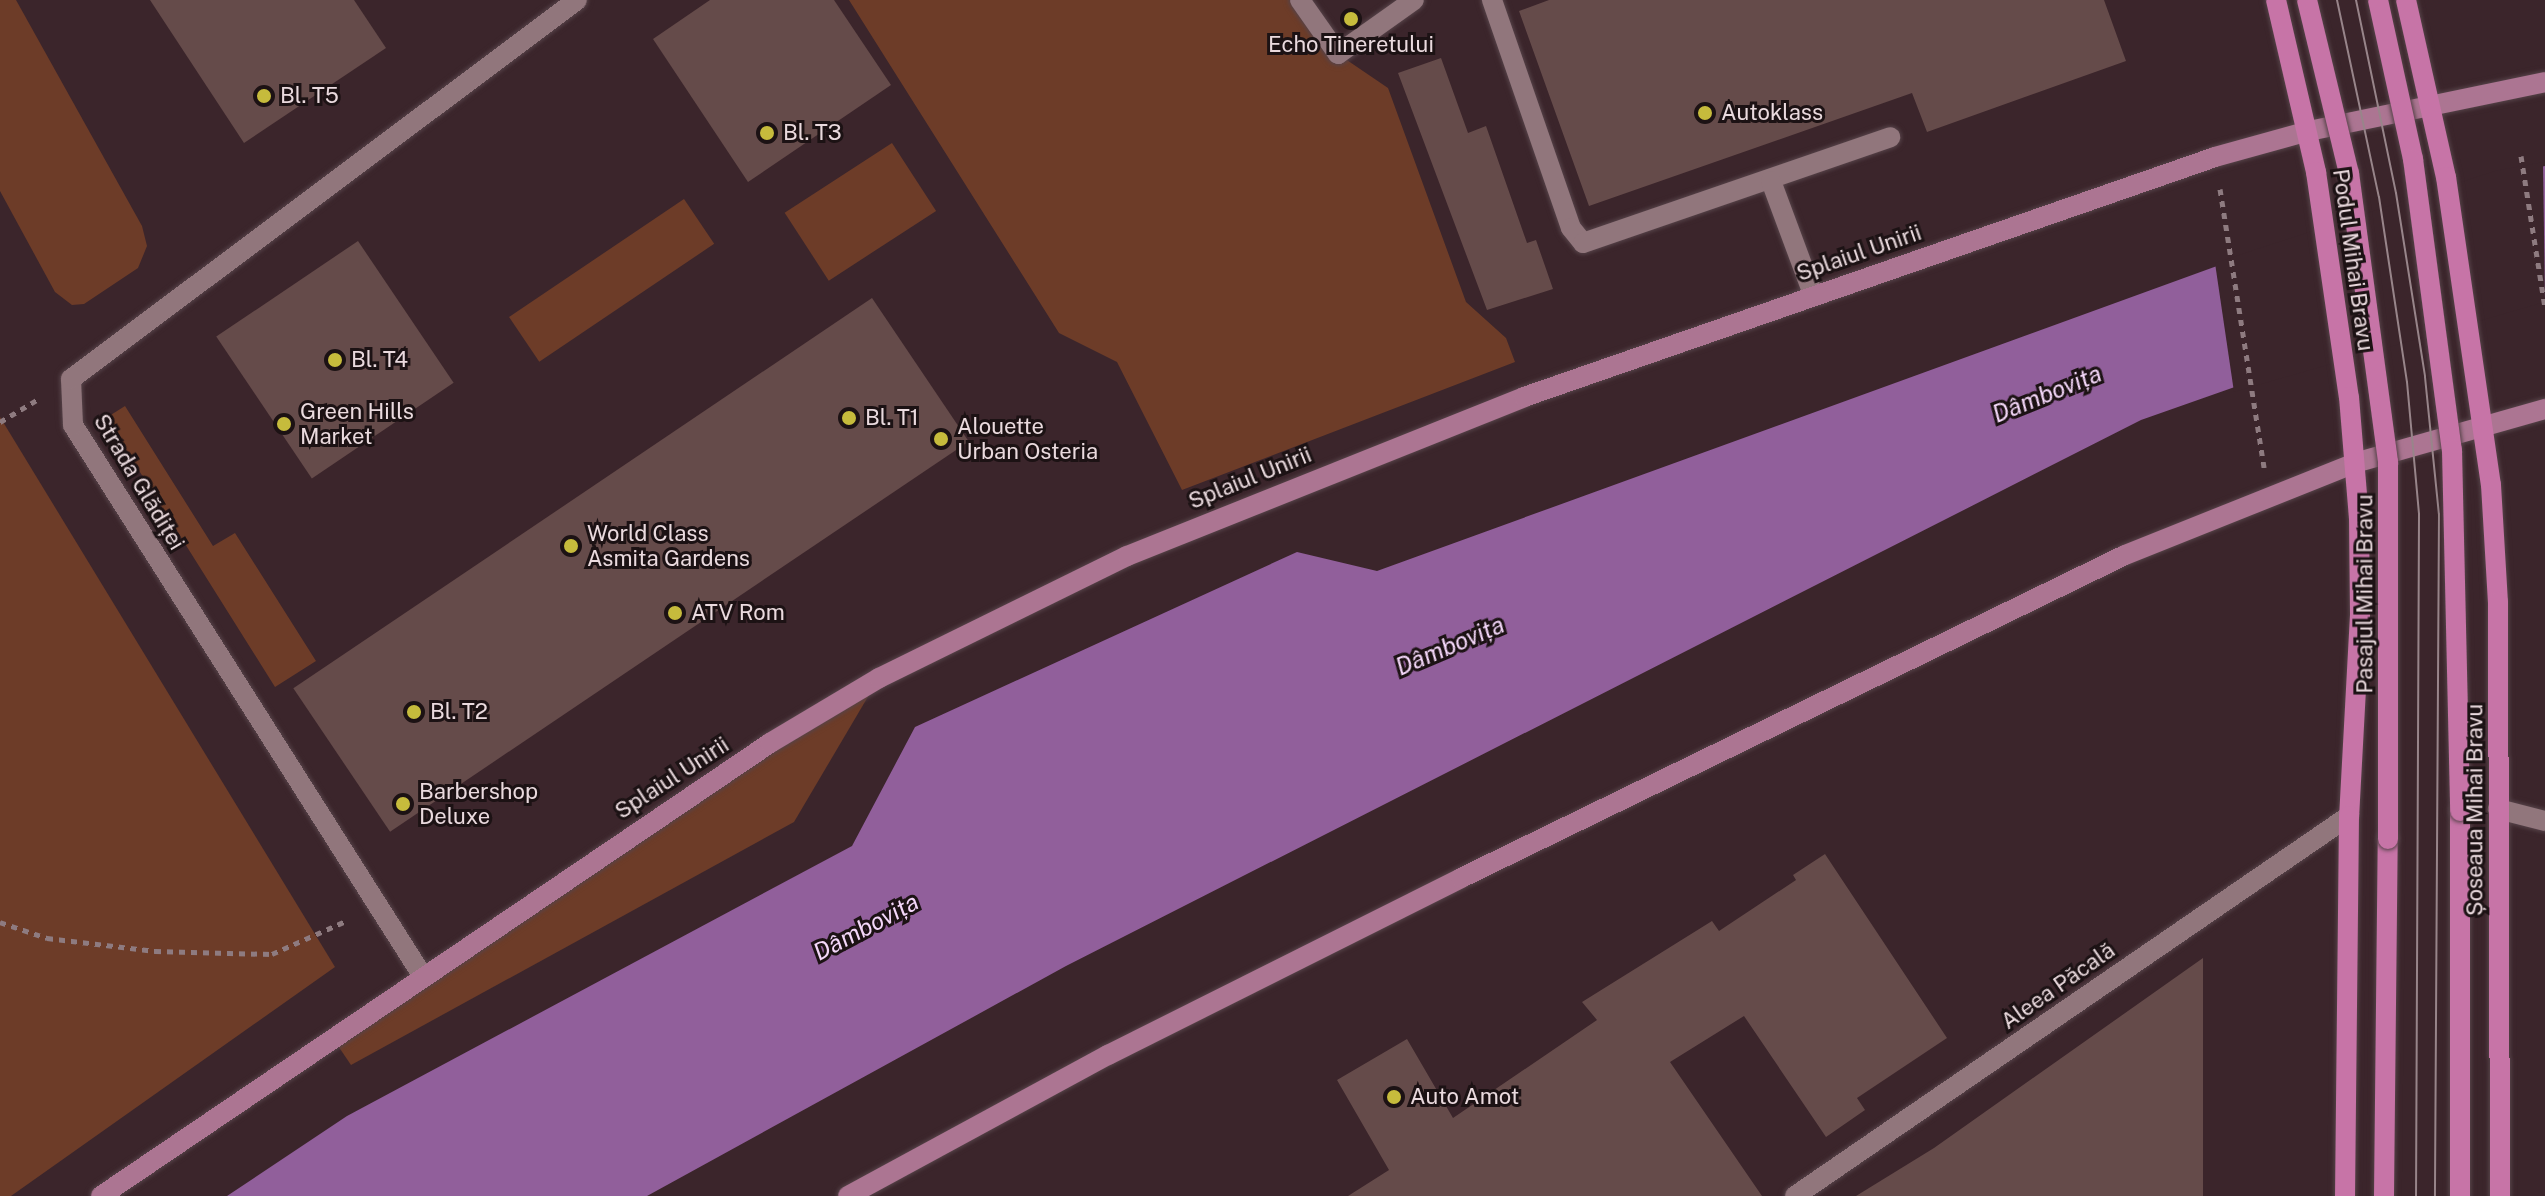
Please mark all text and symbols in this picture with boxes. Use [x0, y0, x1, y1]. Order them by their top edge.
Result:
marker: Echo Tineretului [1342, 10, 1360, 28]
place label: Echo Tineretului [1268, 32, 1434, 58]
place label: Bl. T5 [280, 83, 339, 109]
marker: Bl. T5 [255, 87, 273, 105]
place label: Autoklass [1721, 100, 1823, 126]
marker: Autoklass [1696, 104, 1714, 122]
place label: Bl. T3 [783, 120, 842, 146]
marker: Bl. T3 [758, 124, 776, 142]
street label: Podul Mihai Bravu [2327, 167, 2379, 353]
street label: Splaiul Unirii [1793, 219, 1925, 287]
place label: Bl. T4 [351, 347, 408, 373]
marker: Bl. T4 [326, 351, 344, 369]
water label: Dâmbovița [1988, 359, 2106, 429]
place label: Green Hills Market [300, 398, 414, 450]
place label: Bl. T1 [865, 405, 919, 431]
street label: Strada Glădiței [88, 409, 190, 555]
marker: Bl. T1 [840, 409, 858, 427]
place label: Alouette Urban Osteria [957, 413, 1098, 464]
marker: Green Hills Market [275, 415, 293, 433]
marker: Alouette Urban Osteria [932, 430, 950, 448]
street label: Splaiul Unirii [1185, 441, 1315, 515]
street label: Pasajul Mihai Bravu [2352, 494, 2378, 694]
place label: World Class Asmita Gardens [587, 520, 750, 572]
marker: World Class Asmita Gardens [562, 537, 580, 555]
place label: ATV Rom [691, 600, 785, 626]
marker: ATV Rom [666, 604, 684, 622]
water label: Dâmbovița [1391, 610, 1509, 682]
place label: Bl. T2 [430, 699, 488, 725]
marker: Bl. T2 [405, 703, 423, 721]
street label: Șoseaua Mihai Bravu [2462, 704, 2488, 916]
street label: Splaiul Unirii [610, 731, 734, 825]
place label: Barbershop Deluxe [419, 778, 538, 830]
marker: Barbershop Deluxe [394, 795, 412, 813]
water label: Dâmbovița [808, 887, 924, 967]
street label: Aleea Păcală [1996, 937, 2120, 1035]
place label: Auto Amot [1410, 1084, 1519, 1110]
marker: Auto Amot [1385, 1088, 1403, 1106]

